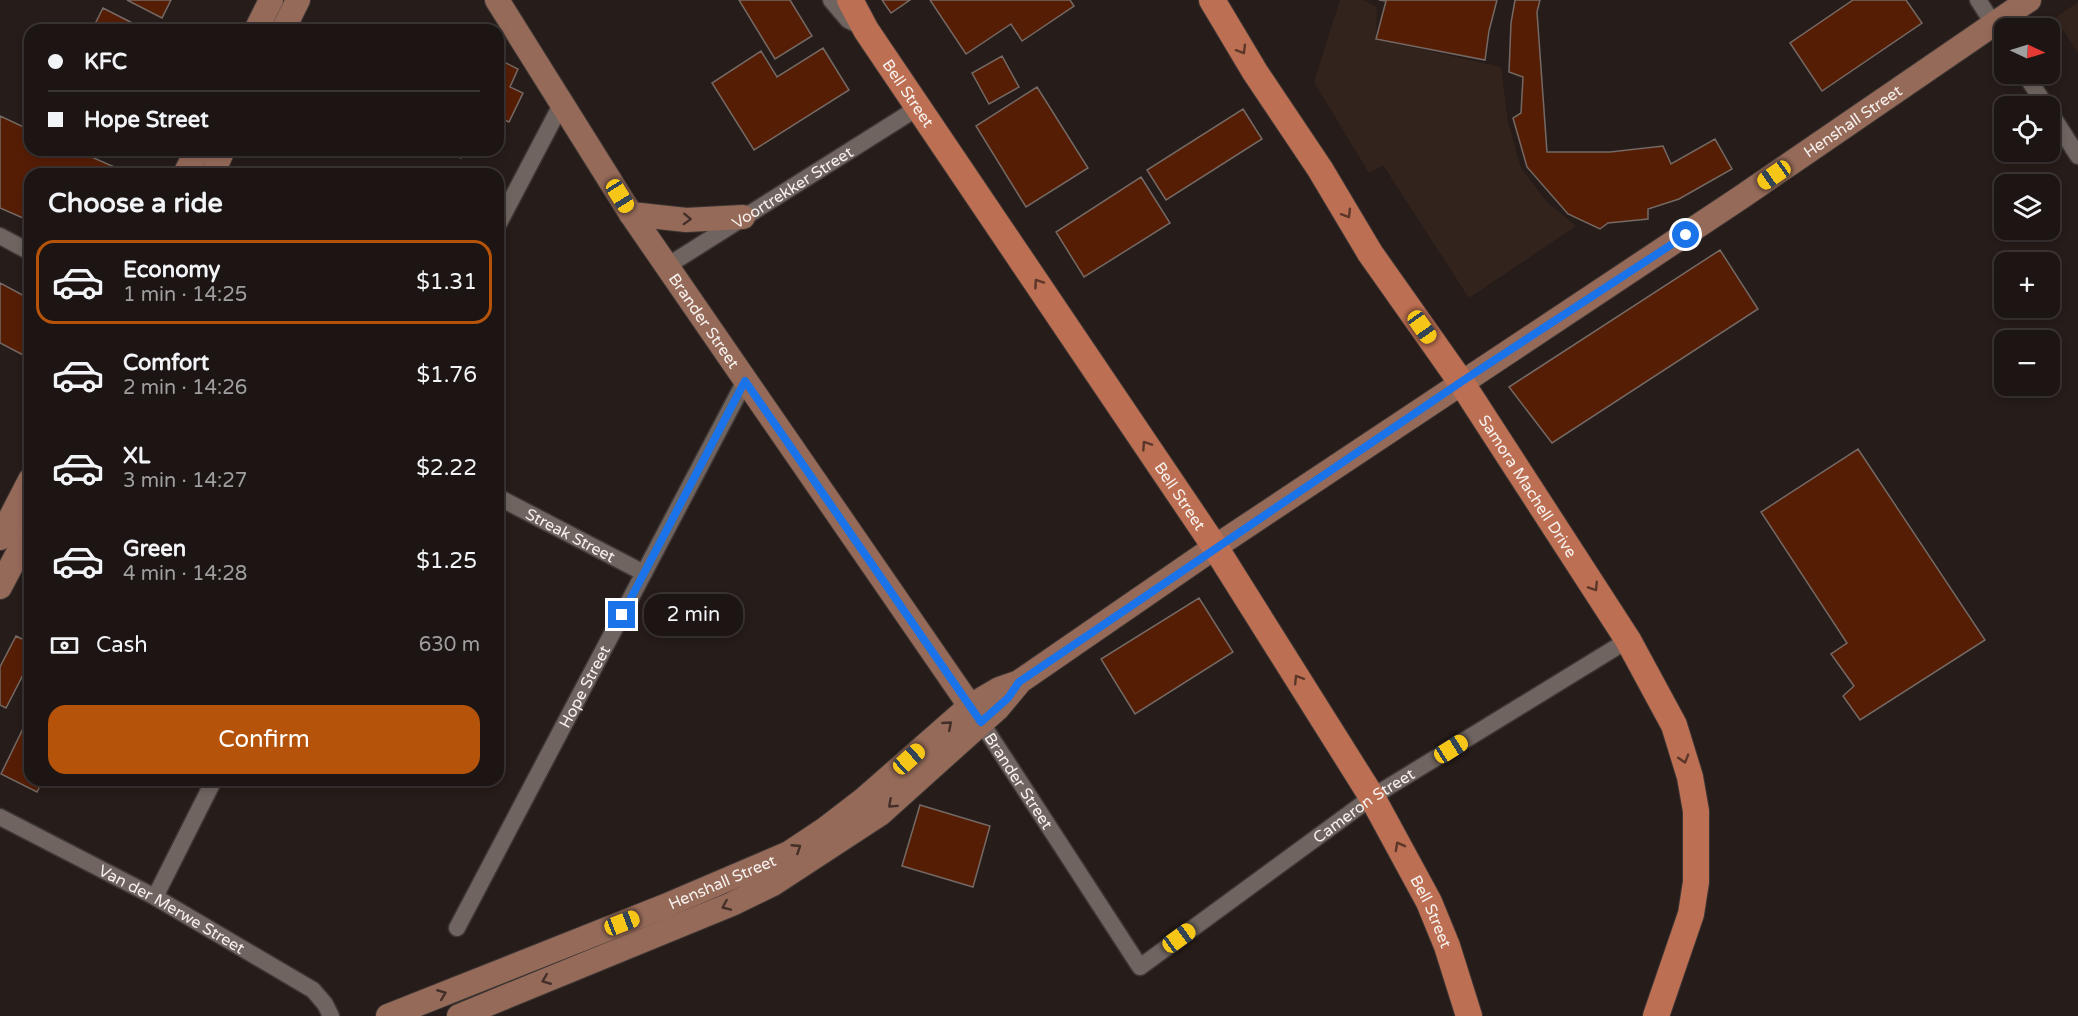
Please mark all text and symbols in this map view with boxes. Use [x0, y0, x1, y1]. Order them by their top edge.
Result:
north arrow [1994, 18, 2060, 84]
map controls [1994, 18, 2060, 396]
one-way arrow [1234, 44, 1246, 54]
text: KFC [84, 49, 127, 75]
street label: Bell Street [878, 56, 938, 131]
street label: Henshall Street [1800, 81, 1906, 162]
button: locate [1994, 96, 2060, 162]
text: Hope Street [84, 107, 209, 133]
street label: Voortrekker Street [728, 142, 857, 234]
car [1754, 157, 1794, 193]
button: layers [1994, 174, 2060, 240]
car [603, 176, 637, 216]
text: Choose a ride [48, 187, 223, 220]
one-way arrow [1340, 208, 1351, 219]
one-way arrow [683, 213, 692, 226]
route start [1672, 221, 1699, 248]
button: + [1994, 252, 2060, 318]
icon: car [51, 255, 105, 309]
text: Economy [123, 257, 220, 283]
text: $1.31 [416, 269, 477, 295]
street label: Brander Street [664, 270, 743, 373]
one-way arrow [1034, 279, 1045, 290]
text: 1 min · 14:25 [123, 283, 247, 307]
car [1404, 307, 1440, 347]
button: − [1994, 330, 2060, 396]
icon: car [51, 348, 105, 402]
text: Comfort [123, 350, 209, 376]
text: $1.76 [416, 362, 477, 388]
text: 2 min · 14:26 [123, 376, 247, 400]
street label: Samora Machell Drive [1474, 411, 1581, 562]
icon: car [51, 441, 105, 495]
one-way arrow [1142, 441, 1154, 451]
text: XL [123, 443, 150, 469]
text: $2.22 [416, 455, 477, 481]
street label: Bell Street [1150, 458, 1210, 534]
text: 3 min · 14:27 [123, 469, 247, 493]
street label: Streak Street [522, 504, 618, 567]
icon: car [51, 534, 105, 588]
text: Green [123, 536, 186, 562]
text: $1.25 [416, 548, 477, 574]
text: 4 min · 14:28 [123, 562, 247, 586]
one-way arrow [1587, 580, 1598, 591]
callout: 2 min [643, 594, 742, 636]
route end [608, 601, 635, 628]
text: 2 min [667, 603, 720, 627]
icon: cash [48, 629, 81, 662]
text: Cash [96, 632, 148, 658]
text: 630 m [419, 633, 480, 657]
street label: Hope Street [555, 642, 615, 732]
one-way arrow [1294, 675, 1305, 686]
button: Confirm [48, 705, 480, 774]
one-way arrow [941, 722, 952, 733]
street label: Brander Street [980, 729, 1057, 833]
car [1431, 732, 1471, 766]
car [890, 740, 928, 778]
one-way arrow [1677, 753, 1689, 764]
street label: Cameron Street [1309, 764, 1419, 848]
one-way arrow [888, 797, 898, 808]
one-way arrow [1395, 842, 1406, 852]
one-way arrow [790, 844, 801, 855]
street label: Henshall Street [666, 851, 779, 914]
street label: Van der Merwe Street [95, 861, 248, 959]
street label: Bell Street [1405, 872, 1456, 951]
one-way arrow [721, 899, 732, 911]
car [602, 908, 642, 938]
car [1159, 920, 1199, 956]
one-way arrow [541, 973, 552, 985]
one-way arrow [436, 989, 447, 1002]

